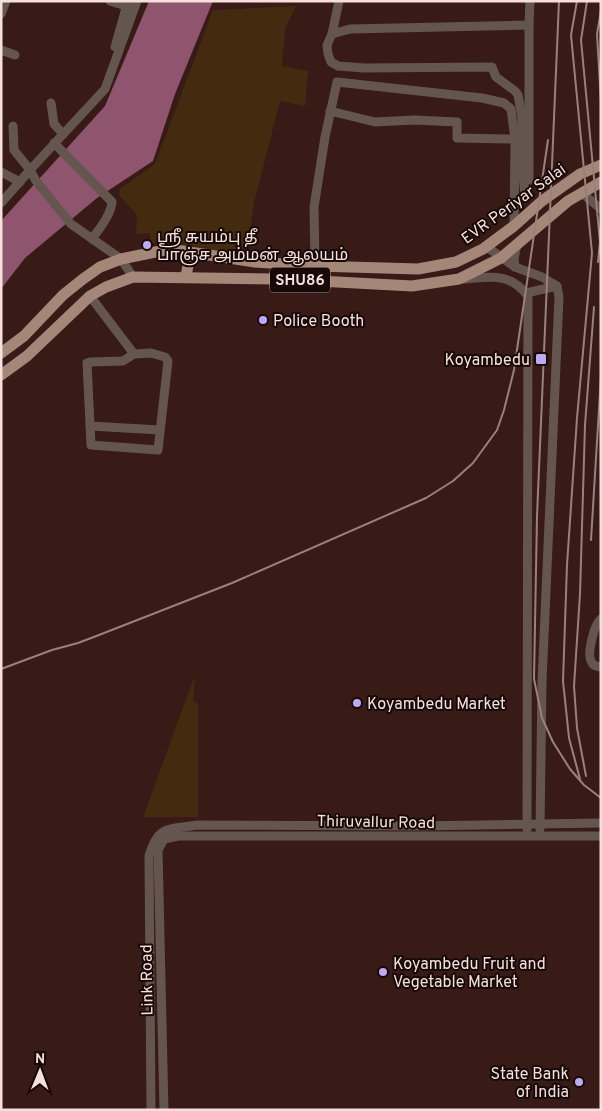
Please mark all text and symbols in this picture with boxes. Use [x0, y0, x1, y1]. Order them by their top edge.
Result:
street label: EVR Periyar Salai [458, 160, 570, 249]
place label: ஶ்ரீ சுயம்பு தீ பாஞ்ச அம்மன் ஆலயம் [157, 228, 348, 266]
marker: ஶ்ரீ சுயம்பு தீ பாஞ்ச அம்மன் ஆலயம் [141, 239, 153, 251]
road number: SHU86 [270, 268, 330, 292]
place label: Police Booth [273, 312, 364, 332]
marker: Police Booth [257, 314, 269, 326]
place label: Koyambedu [445, 351, 530, 371]
marker: Koyambedu [534, 352, 548, 366]
place label: Koyambedu Market [367, 695, 506, 715]
marker: Koyambedu Market [351, 697, 363, 709]
street label: Thiruvallur Road [317, 812, 435, 834]
street label: Link Road [137, 944, 159, 1016]
place label: Koyambedu Fruit and Vegetable Market [393, 955, 546, 993]
marker: Koyambedu Fruit and Vegetable Market [377, 966, 389, 978]
north arrow [15, 1046, 65, 1096]
text: N [35, 1051, 45, 1068]
place label: State Bank of India [490, 1065, 569, 1103]
marker: State Bank of India [573, 1076, 585, 1088]

